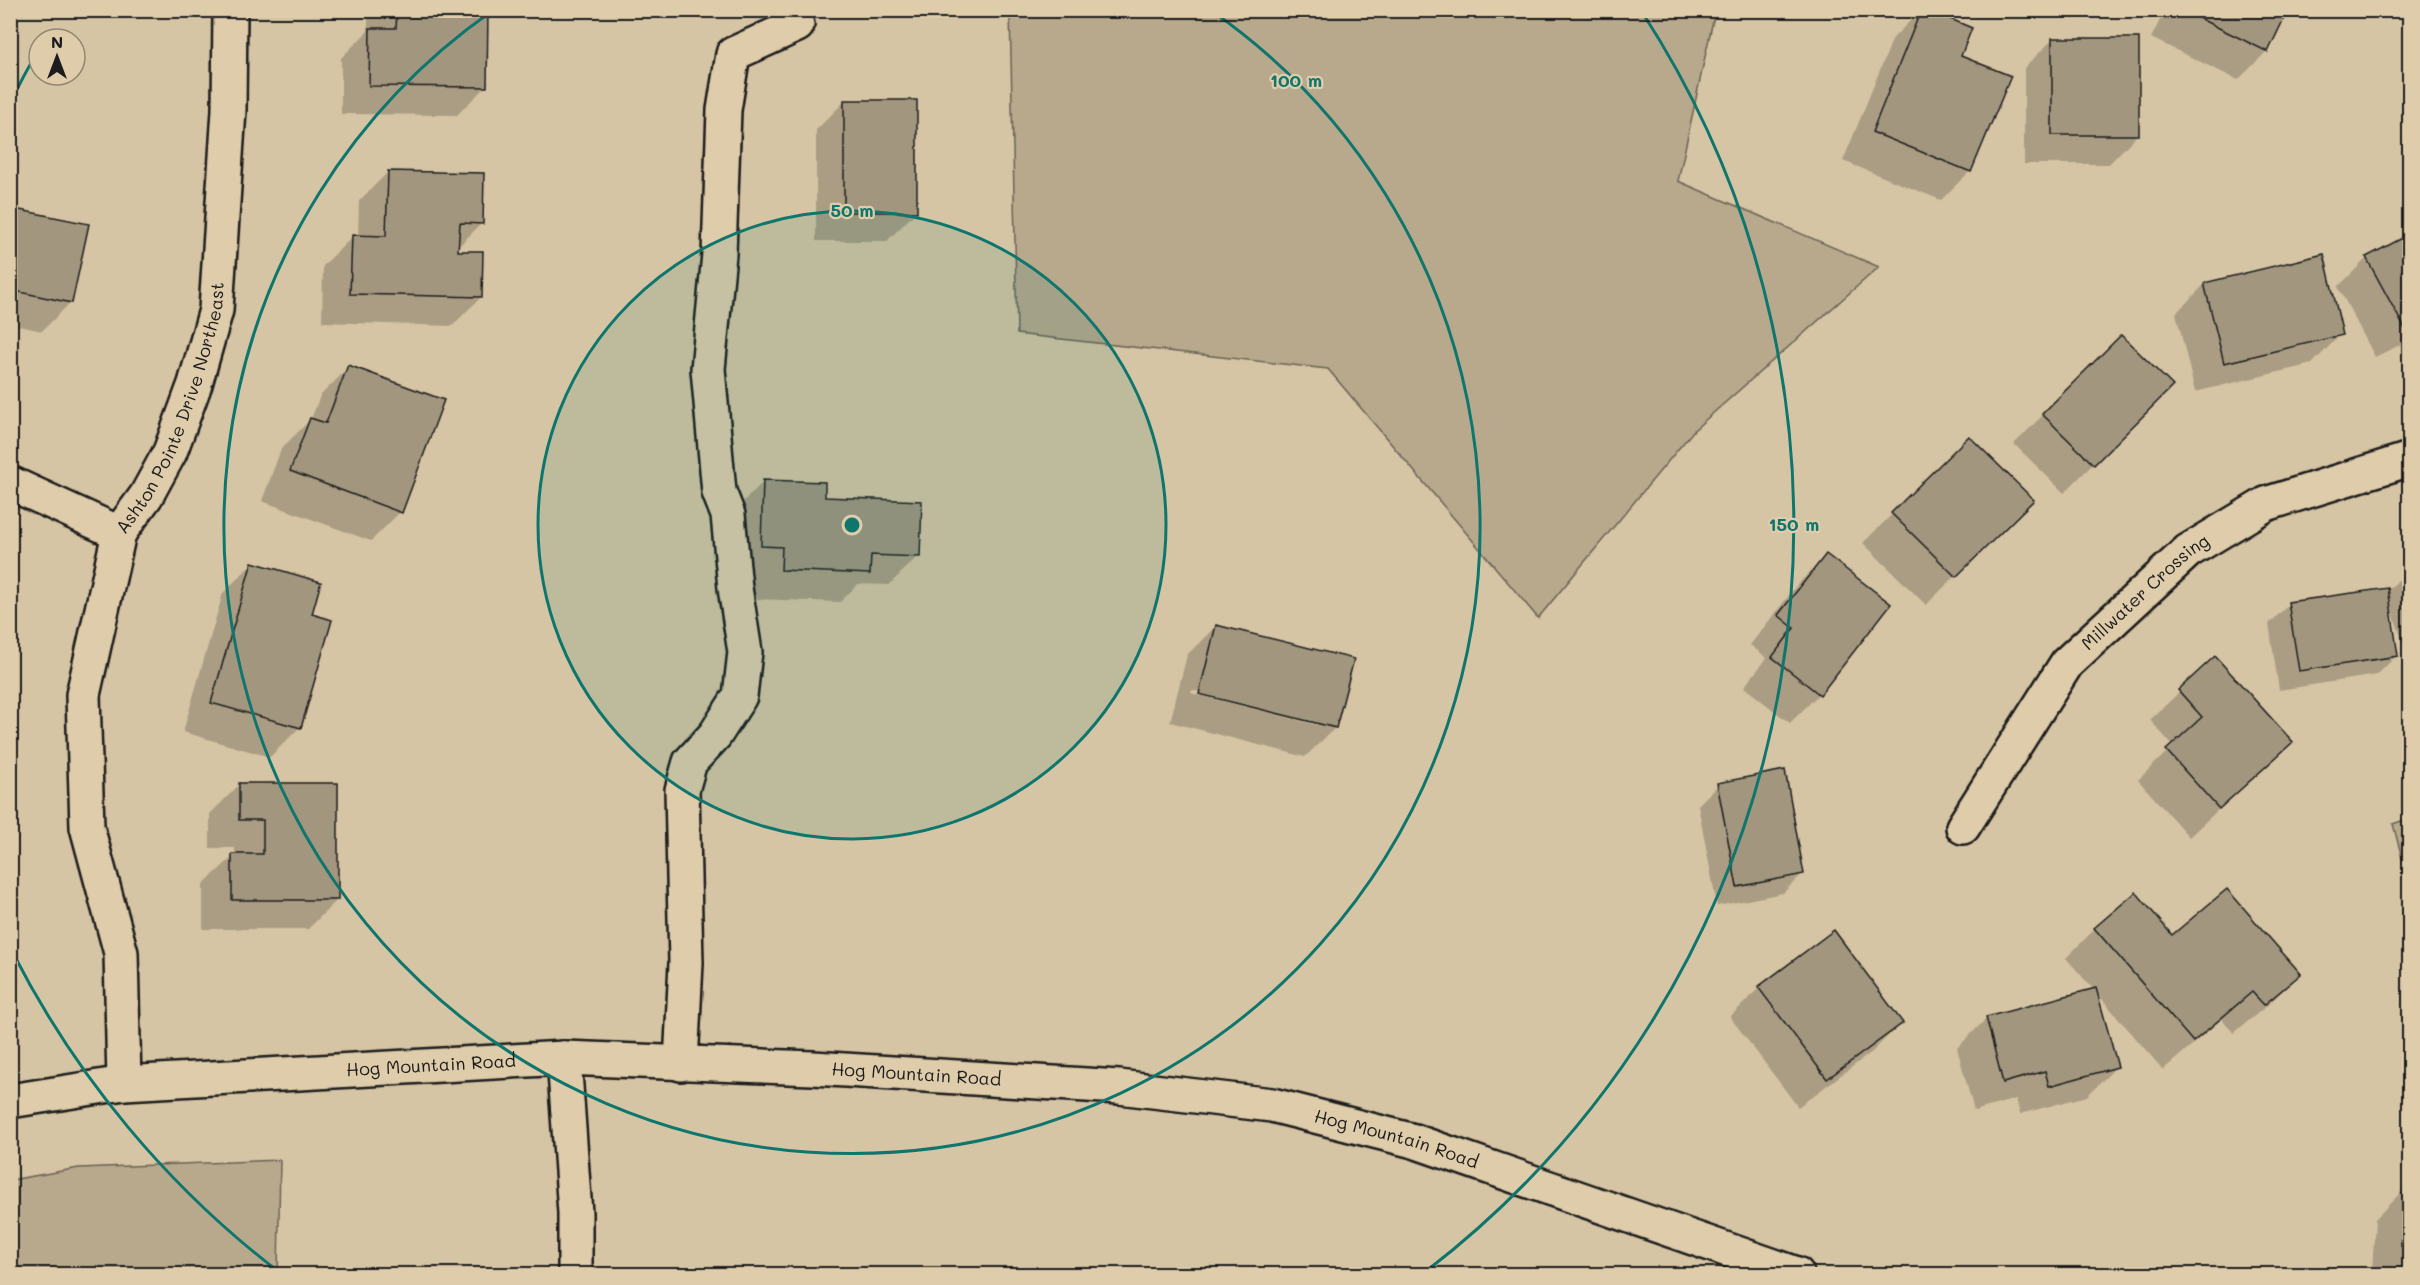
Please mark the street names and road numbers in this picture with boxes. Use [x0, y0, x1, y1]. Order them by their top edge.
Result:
street label: Ashton Pointe Drive Northeast [110, 281, 229, 538]
street label: Millwater Crossing [2076, 528, 2213, 655]
street label: Hog Mountain Road [346, 1048, 517, 1081]
street label: Hog Mountain Road [831, 1056, 1002, 1091]
street label: Hog Mountain Road [1312, 1103, 1482, 1174]

